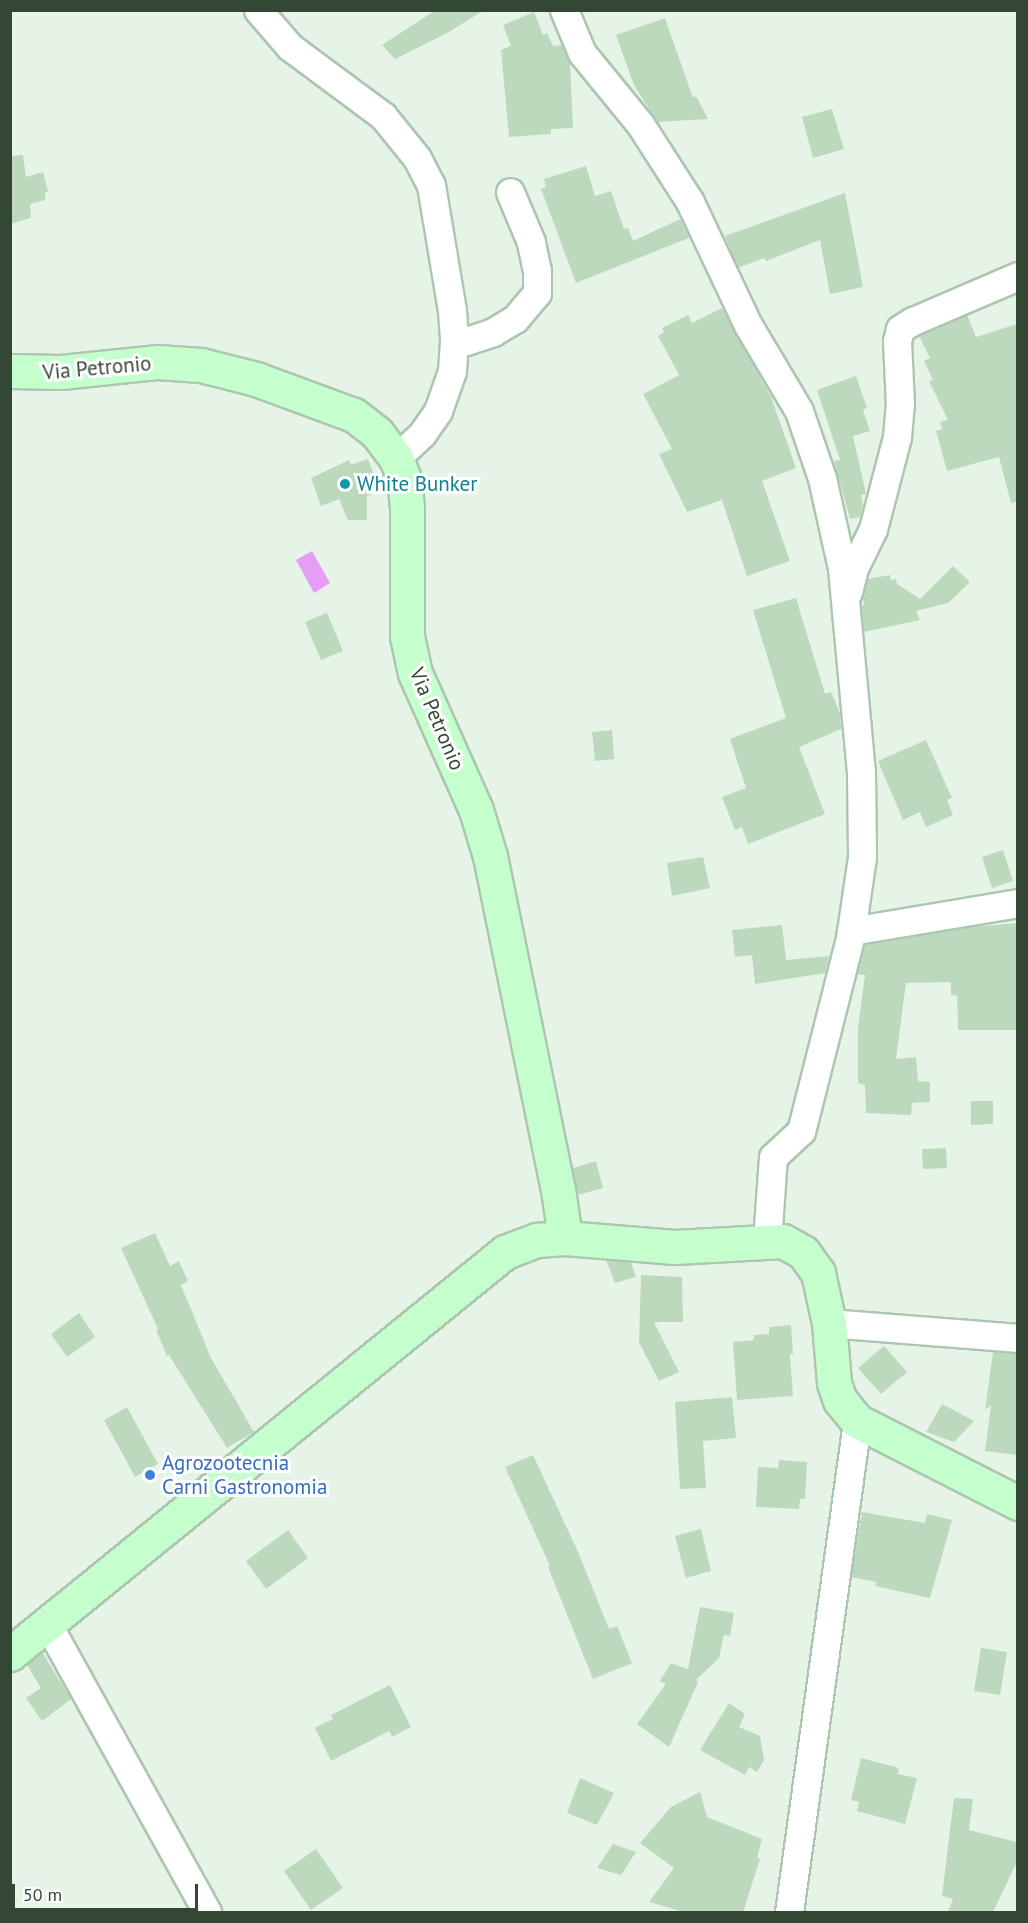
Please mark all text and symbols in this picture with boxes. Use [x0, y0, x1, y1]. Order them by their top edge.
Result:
street label: Via Petronio [42, 351, 152, 385]
place label: White Bunker [357, 471, 477, 497]
marker: White Bunker [338, 477, 352, 491]
street label: Via Petronio [404, 664, 470, 774]
place label: Agrozootecnia Carni Gastronomia [162, 1450, 327, 1500]
marker: Agrozootecnia Carni Gastronomia [143, 1468, 157, 1482]
scale bar [15, 1872, 201, 1910]
text: 50 m [23, 1883, 62, 1906]

